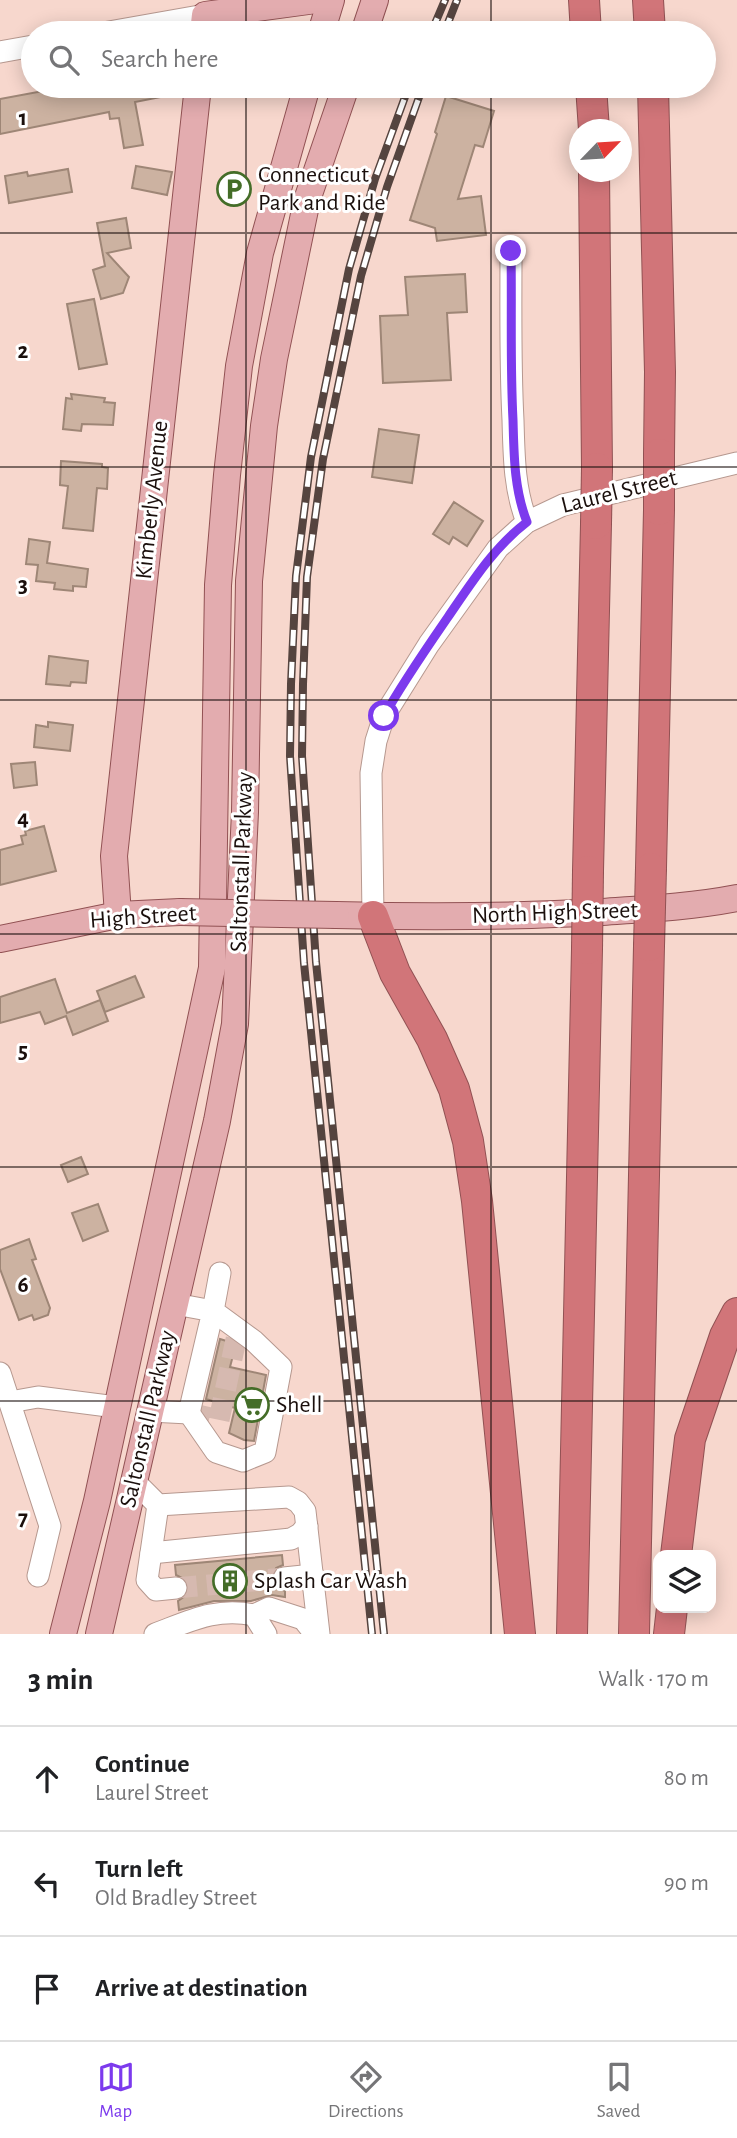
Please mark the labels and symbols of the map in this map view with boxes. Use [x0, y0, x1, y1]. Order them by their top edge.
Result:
text: 1 [19, 107, 27, 130]
north arrow [569, 119, 632, 182]
place label: Connecticut Park and Ride [258, 163, 386, 215]
parking icon: Connecticut Park and Ride [215, 170, 253, 208]
route end [495, 235, 526, 266]
text: 2 [18, 340, 29, 363]
street label: Kimberly Avenue [132, 419, 172, 581]
street label: Laurel Street [559, 466, 680, 518]
text: 3 [18, 574, 28, 597]
route start [368, 700, 399, 731]
street label: Saltonstall Parkway [227, 771, 257, 953]
text: 4 [17, 807, 29, 830]
street label: North High Street [472, 898, 639, 928]
street label: High Street [89, 901, 197, 933]
text: 5 [18, 1040, 28, 1063]
text: 6 [17, 1274, 29, 1297]
street label: Saltonstall Parkway [116, 1328, 180, 1510]
supermarket icon: Shell [233, 1386, 271, 1424]
place label: Shell [276, 1393, 323, 1417]
text: 7 [18, 1507, 28, 1530]
building icon: Splash Car Wash [211, 1562, 249, 1600]
place label: Splash Car Wash [254, 1569, 408, 1593]

